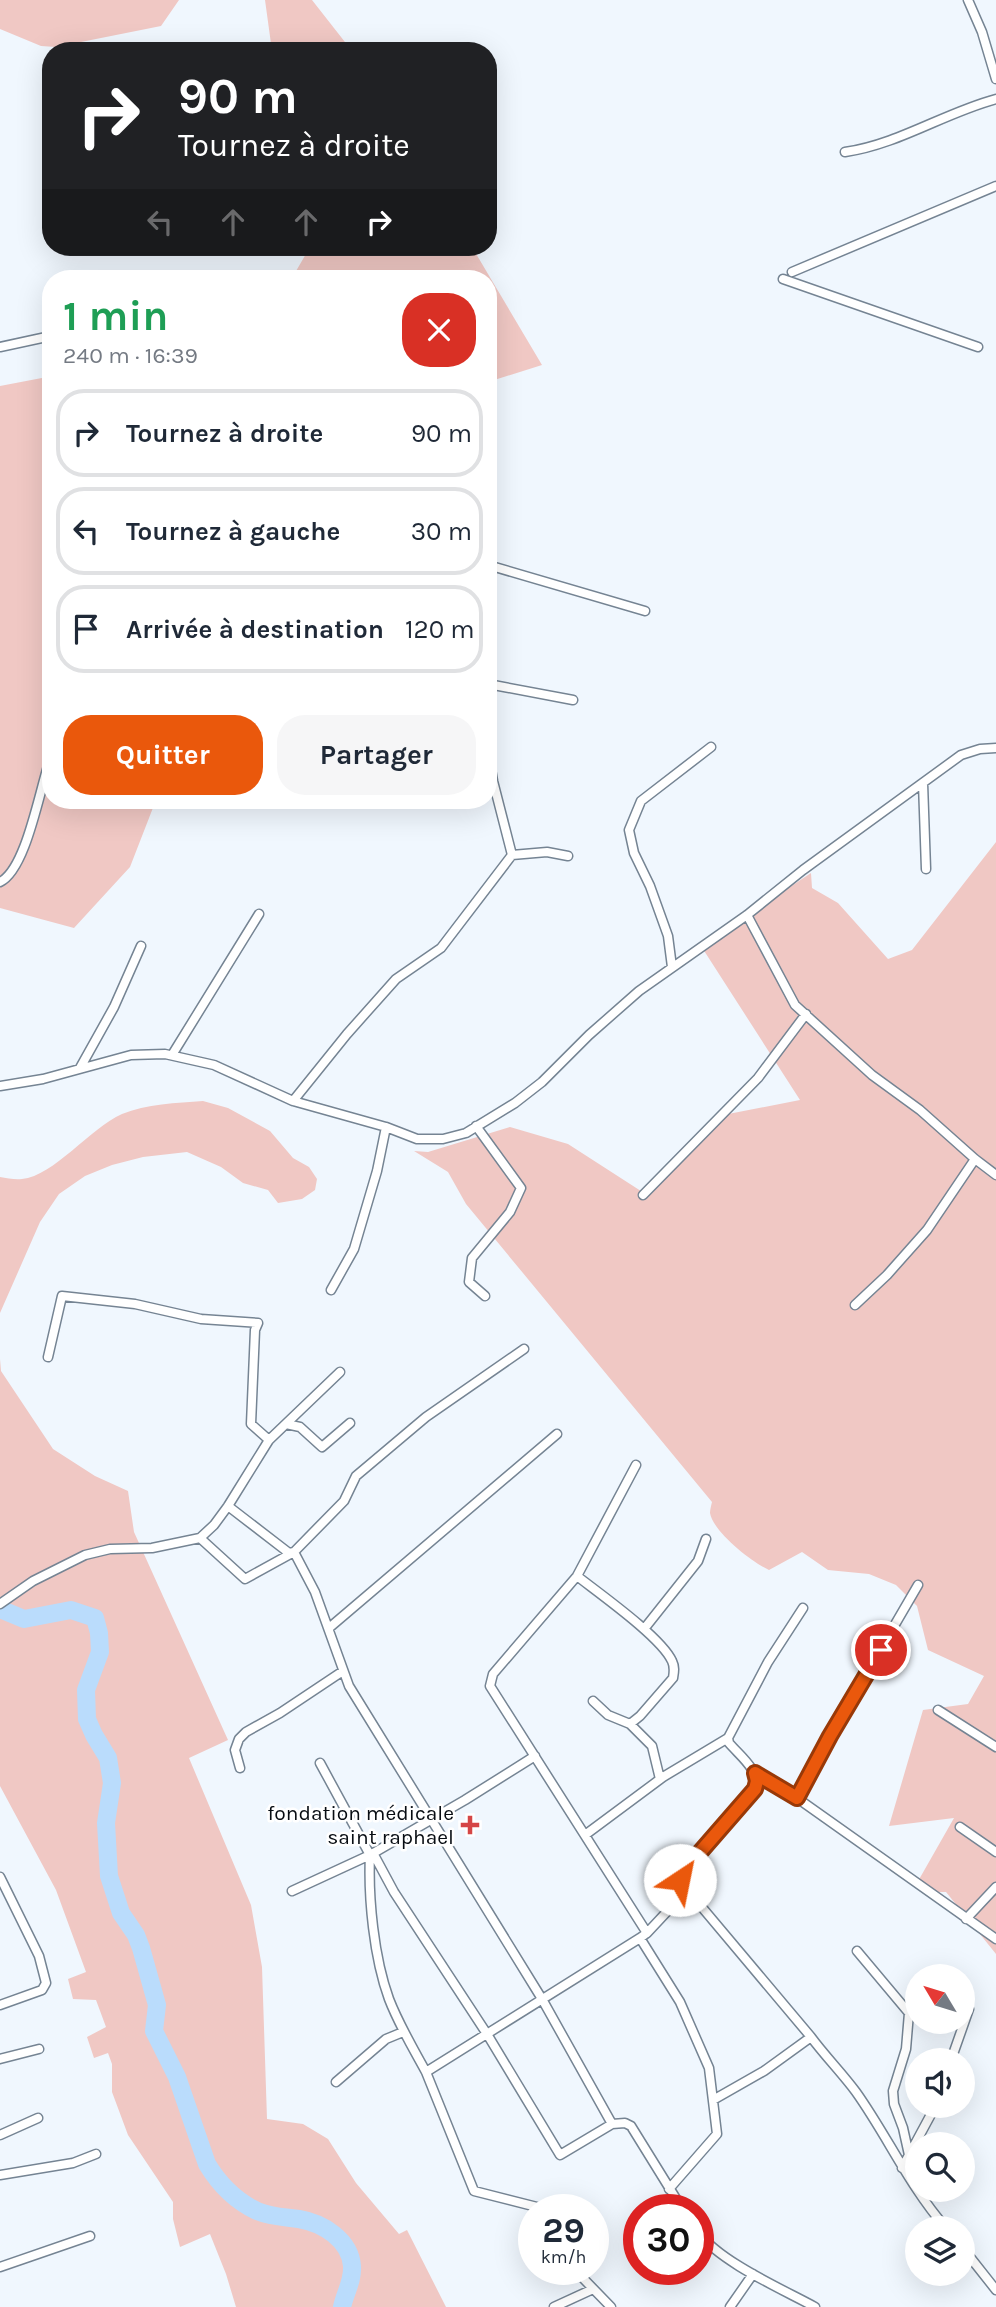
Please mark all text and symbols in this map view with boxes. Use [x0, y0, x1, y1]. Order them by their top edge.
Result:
text: 90 m [178, 68, 298, 125]
icon: right [63, 70, 154, 161]
text: Tournez à droite [178, 127, 410, 164]
icon: left [141, 203, 179, 241]
icon: ahead [214, 203, 252, 241]
icon: ahead [287, 203, 325, 241]
icon: right [360, 203, 398, 241]
text: 1 min [63, 291, 168, 341]
button: close [402, 293, 476, 367]
text: 240 m · 16:39 [63, 342, 198, 369]
icon: right [67, 414, 105, 452]
text: Tournez à droite [126, 418, 323, 449]
text: 90 m [411, 418, 472, 449]
icon: left [67, 512, 105, 550]
text: Tournez à gauche [126, 516, 340, 547]
text: 30 m [411, 516, 472, 547]
icon: arrive [67, 610, 105, 648]
text: Arrivée à destination [126, 614, 384, 645]
text: 120 m [405, 614, 475, 645]
button: Quitter [63, 715, 263, 795]
button: Partager [277, 715, 476, 795]
pin [851, 1620, 911, 1680]
icon: arrive [862, 1631, 900, 1669]
place label: fondation médicale saint raphael [267, 1801, 454, 1849]
marker: fondation médicale saint raphael [460, 1815, 480, 1835]
position arrow [643, 1843, 717, 1917]
north arrow [905, 1964, 975, 2034]
map controls [905, 1964, 975, 2286]
button: sound [905, 2048, 975, 2118]
button: search [905, 2132, 975, 2202]
speed limit sign: 30 [623, 2194, 714, 2285]
text: 29 [542, 2210, 585, 2251]
button: layers [905, 2216, 975, 2286]
text: km/h [541, 2246, 586, 2268]

